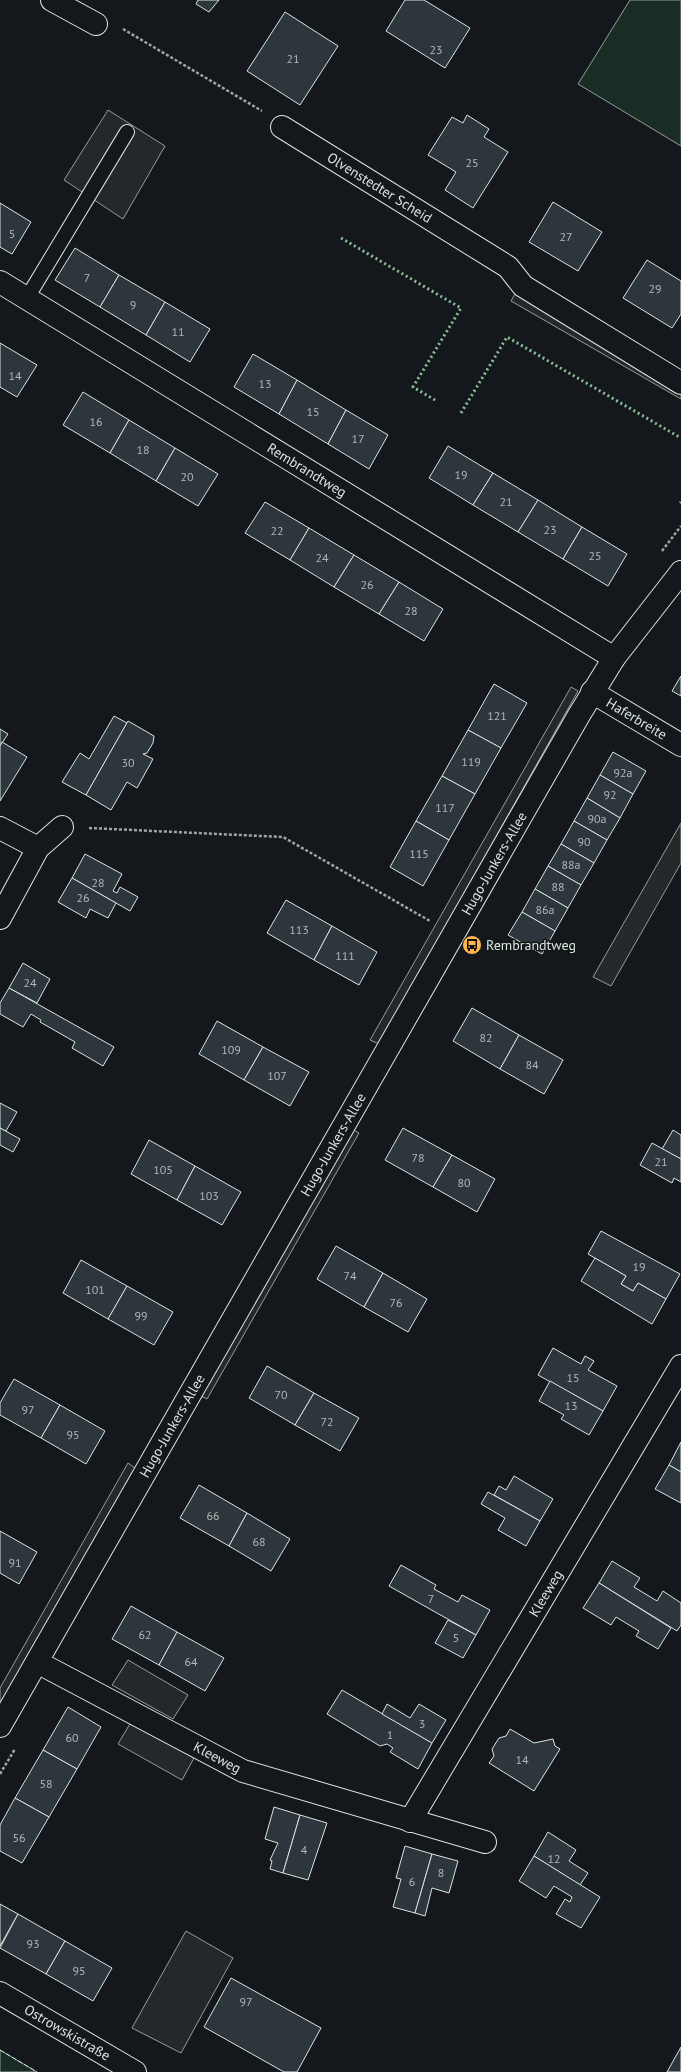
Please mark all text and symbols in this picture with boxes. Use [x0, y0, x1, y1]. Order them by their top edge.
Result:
house number: 23 [429, 42, 443, 57]
house number: 21 [286, 51, 300, 66]
street label: Olvenstedter Scheid [324, 148, 436, 227]
house number: 25 [465, 155, 479, 170]
house number: 5 [9, 226, 15, 241]
house number: 27 [559, 229, 573, 244]
house number: 7 [84, 270, 90, 285]
house number: 29 [648, 281, 662, 296]
house number: 9 [130, 297, 136, 312]
house number: 11 [171, 324, 185, 339]
house number: 14 [8, 368, 22, 383]
house number: 13 [258, 376, 272, 391]
house number: 15 [306, 404, 320, 419]
house number: 16 [89, 414, 103, 429]
house number: 17 [351, 431, 365, 446]
street label: Rembrandtweg [264, 439, 350, 501]
house number: 18 [136, 442, 150, 457]
house number: 19 [454, 467, 468, 482]
house number: 20 [180, 469, 194, 484]
house number: 21 [499, 494, 513, 509]
house number: 23 [543, 522, 557, 537]
house number: 22 [270, 523, 284, 538]
house number: 25 [588, 548, 602, 563]
house number: 24 [315, 550, 329, 565]
house number: 26 [360, 577, 374, 592]
house number: 28 [404, 603, 418, 618]
street label: Haferbreite [603, 694, 670, 744]
house number: 121 [487, 708, 507, 723]
house number: 119 [461, 754, 481, 769]
house number: 30 [121, 755, 135, 770]
house number: 92a [613, 765, 633, 780]
house number: 92 [603, 787, 617, 802]
house number: 117 [435, 800, 455, 815]
street label: Hugo-Junkers-Allee [457, 809, 531, 918]
house number: 90a [587, 811, 607, 826]
house number: 90 [577, 834, 591, 849]
house number: 115 [409, 846, 429, 861]
house number: 88a [561, 857, 581, 872]
house number: 28 [91, 875, 105, 890]
house number: 88 [551, 879, 565, 894]
house number: 26 [76, 890, 90, 905]
house number: 86a [535, 902, 555, 917]
house number: 113 [289, 922, 309, 937]
bus stop icon: Rembrandtweg [461, 934, 483, 956]
place label: Rembrandtweg [486, 936, 576, 954]
house number: 111 [335, 948, 355, 963]
house number: 24 [23, 975, 37, 990]
house number: 82 [479, 1030, 493, 1045]
house number: 109 [221, 1042, 241, 1057]
house number: 84 [525, 1057, 539, 1072]
house number: 107 [267, 1068, 287, 1083]
street label: Hugo-Junkers-Allee [296, 1090, 370, 1200]
house number: 78 [411, 1150, 425, 1165]
house number: 21 [654, 1154, 668, 1169]
house number: 105 [153, 1162, 173, 1177]
house number: 80 [457, 1175, 471, 1190]
house number: 103 [199, 1188, 219, 1203]
house number: 19 [632, 1259, 646, 1274]
house number: 74 [343, 1268, 357, 1283]
house number: 101 [85, 1282, 105, 1297]
house number: 76 [389, 1295, 403, 1310]
house number: 99 [134, 1308, 148, 1323]
house number: 15 [566, 1370, 580, 1385]
street label: Hugo-Junkers-Allee [135, 1371, 209, 1481]
house number: 70 [274, 1387, 288, 1402]
house number: 13 [564, 1398, 578, 1413]
house number: 97 [21, 1402, 35, 1417]
house number: 72 [320, 1414, 334, 1429]
house number: 95 [66, 1427, 80, 1442]
house number: 66 [206, 1508, 220, 1523]
house number: 68 [252, 1534, 266, 1549]
house number: 91 [8, 1555, 22, 1570]
street label: Kleeweg [525, 1567, 566, 1620]
house number: 7 [428, 1591, 434, 1606]
house number: 62 [138, 1627, 152, 1642]
house number: 5 [453, 1630, 459, 1645]
house number: 64 [184, 1654, 198, 1669]
house number: 3 [419, 1716, 425, 1731]
house number: 1 [387, 1727, 393, 1742]
house number: 60 [65, 1730, 79, 1745]
street label: Kleeweg [190, 1737, 244, 1777]
house number: 14 [515, 1752, 529, 1767]
house number: 58 [39, 1776, 53, 1791]
house number: 56 [12, 1830, 26, 1845]
house number: 4 [301, 1842, 308, 1857]
house number: 12 [547, 1851, 561, 1866]
house number: 8 [438, 1865, 444, 1880]
house number: 6 [409, 1874, 415, 1889]
house number: 93 [26, 1936, 40, 1951]
house number: 95 [72, 1963, 86, 1978]
house number: 97 [239, 1994, 253, 2009]
street label: Ostrowskistraße [21, 2000, 114, 2065]

